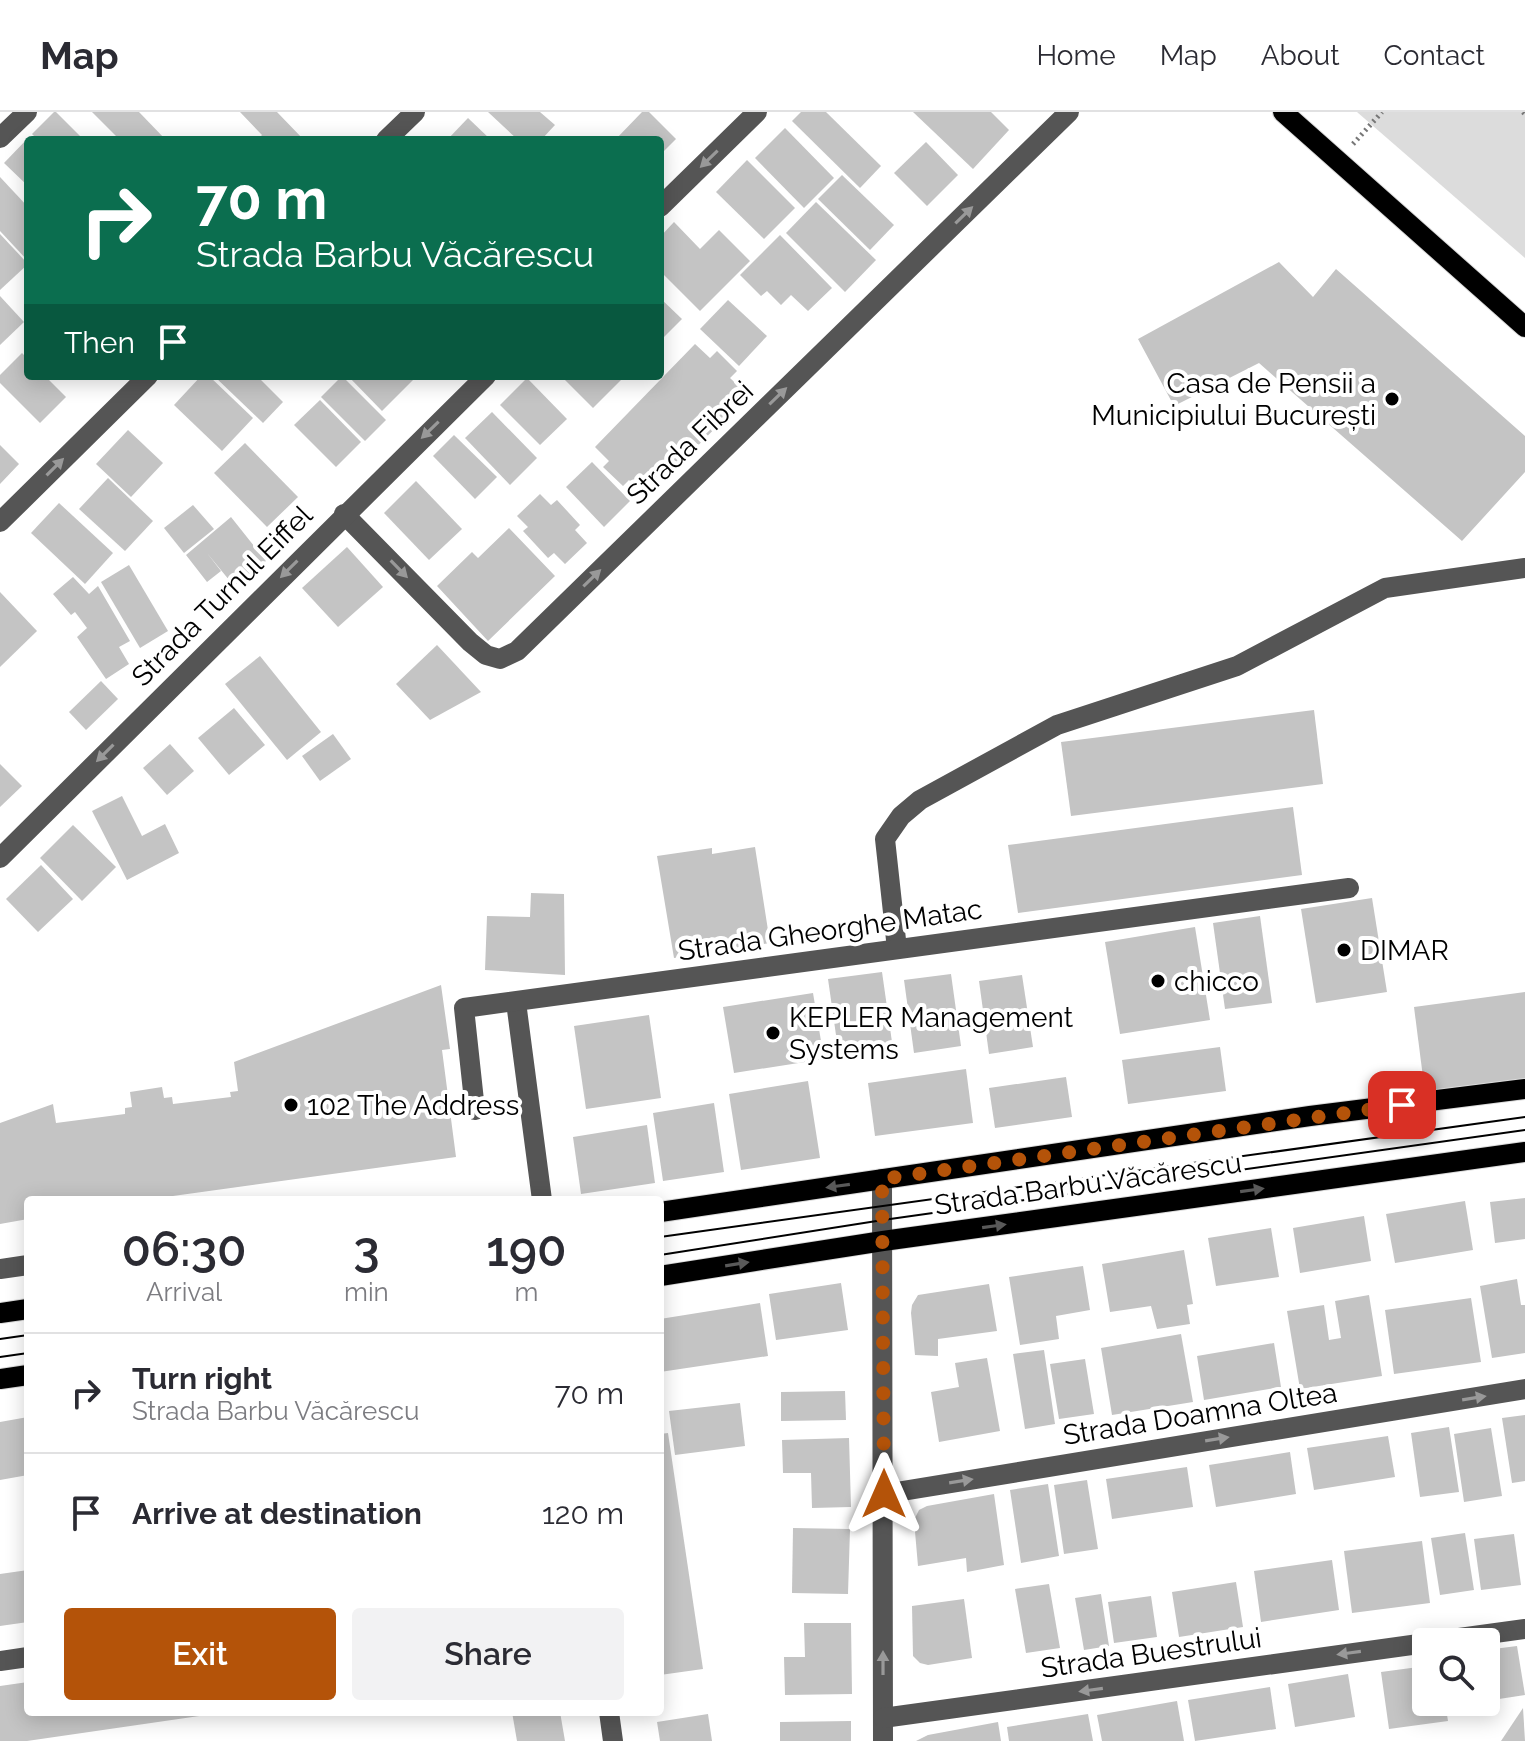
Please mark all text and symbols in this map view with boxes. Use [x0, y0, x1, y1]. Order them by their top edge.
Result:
text: Map [40, 33, 119, 78]
text: Home [1036, 39, 1116, 72]
text: Map [1160, 39, 1217, 72]
text: About [1261, 39, 1340, 72]
text: Contact [1384, 39, 1485, 72]
one-way arrow [700, 150, 719, 168]
text: 70 m [196, 166, 327, 232]
icon: right [64, 168, 168, 272]
one-way arrow [954, 206, 973, 224]
text: Strada Barbu Văcărescu [196, 233, 594, 275]
icon: arrive [151, 320, 195, 364]
text: Then [64, 325, 135, 360]
place label: Casa de Pensii a Municipiului București [1091, 367, 1376, 432]
street label: Strada Fibrei [620, 375, 760, 511]
one-way arrow [768, 387, 787, 406]
marker: Casa de Pensii a Municipiului București [1383, 390, 1401, 408]
one-way arrow [421, 421, 440, 439]
one-way arrow [46, 458, 64, 477]
street label: Strada Turnul Eiffel [125, 499, 319, 693]
one-way arrow [280, 559, 299, 578]
one-way arrow [389, 559, 408, 578]
one-way arrow [582, 569, 601, 587]
one-way arrow [96, 743, 115, 762]
street label: Strada Gheorghe Matac [676, 892, 984, 968]
place label: DIMAR [1360, 934, 1449, 967]
marker: DIMAR [1335, 941, 1353, 959]
place label: chicco [1174, 965, 1259, 998]
marker: chicco [1149, 972, 1167, 990]
place label: KEPLER Management Systems [789, 1001, 1074, 1066]
marker: KEPLER Management Systems [764, 1024, 782, 1042]
pin [1368, 1071, 1436, 1139]
icon: arrive [1380, 1083, 1424, 1127]
place label: 102 The Address [307, 1089, 519, 1122]
marker: 102 The Address [282, 1096, 300, 1114]
street label: Strada Barbu Văcărescu [932, 1146, 1244, 1222]
one-way arrow [825, 1180, 850, 1193]
one-way arrow [1240, 1183, 1265, 1196]
one-way arrow [982, 1219, 1007, 1232]
text: 06:30 [121, 1221, 247, 1277]
text: 3 [353, 1221, 380, 1277]
text: 190 [486, 1221, 567, 1277]
one-way arrow [725, 1257, 750, 1270]
text: Arrival [146, 1277, 222, 1307]
text: min [344, 1277, 389, 1307]
text: m [514, 1277, 538, 1307]
text: Turn right [132, 1361, 272, 1396]
icon: right [64, 1371, 108, 1415]
text: 70 m [554, 1376, 624, 1411]
street label: Strada Doamna Oltea [1061, 1376, 1339, 1452]
one-way arrow [1462, 1391, 1487, 1403]
text: Strada Barbu Văcărescu [132, 1396, 419, 1426]
one-way arrow [1205, 1433, 1230, 1445]
position arrow [842, 1452, 926, 1536]
one-way arrow [948, 1474, 973, 1487]
icon: arrive [64, 1491, 108, 1535]
text: Arrive at destination [132, 1496, 422, 1531]
text: 120 m [542, 1496, 624, 1531]
button: Exit [64, 1608, 336, 1700]
button: Share [352, 1608, 624, 1700]
street label: Strada Buestrului [1039, 1621, 1263, 1685]
map controls [1412, 1628, 1500, 1716]
button: search [1412, 1628, 1500, 1716]
one-way arrow [1336, 1647, 1361, 1660]
one-way arrow [877, 1650, 889, 1675]
one-way arrow [1078, 1684, 1103, 1697]

